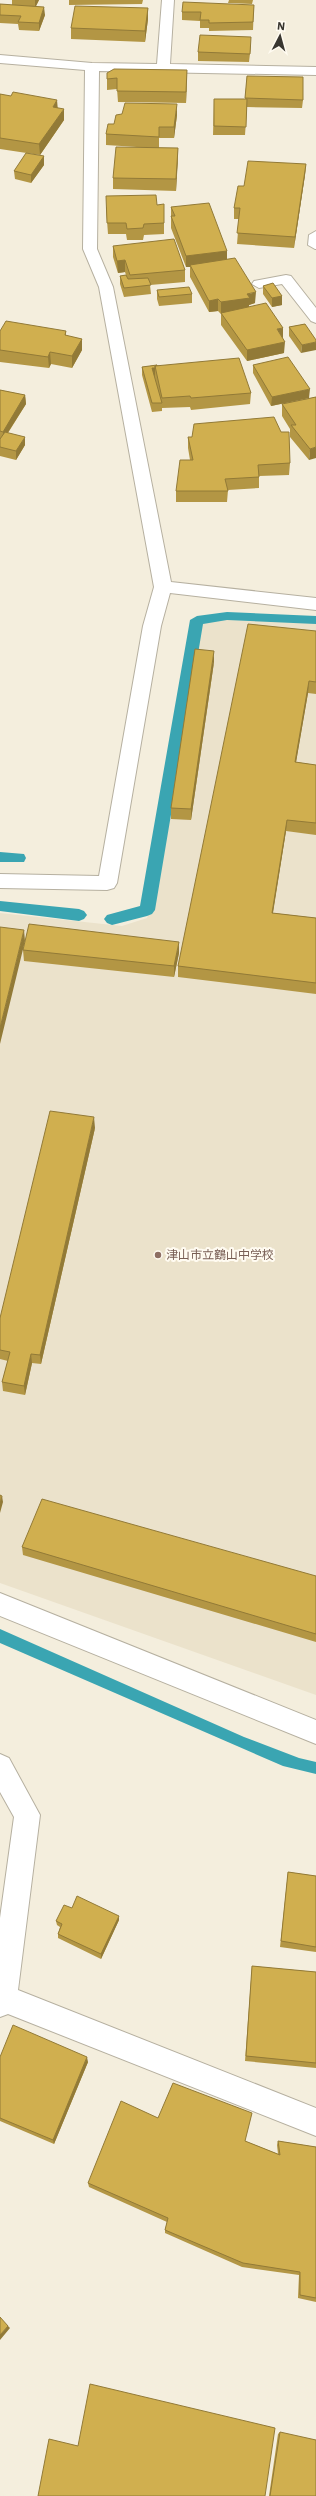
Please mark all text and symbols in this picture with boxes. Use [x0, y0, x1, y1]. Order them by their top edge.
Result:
north arrow [260, 16, 300, 56]
text: N [276, 19, 286, 33]
place label: 津山市立鶴山中学校 [166, 1247, 274, 1262]
marker: 津山市立鶴山中学校 [153, 1250, 163, 1260]

